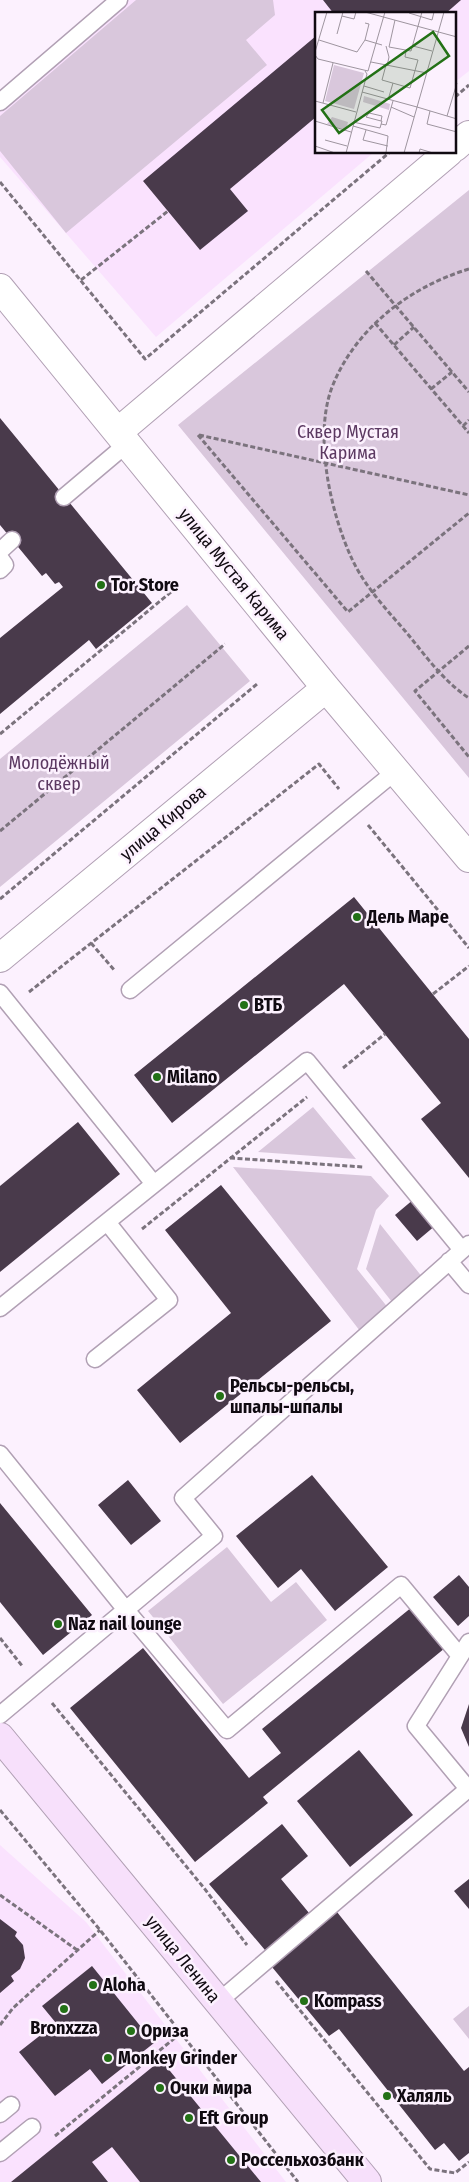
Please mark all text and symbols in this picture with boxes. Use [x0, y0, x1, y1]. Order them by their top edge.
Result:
inset map [315, 12, 456, 154]
park label: Сквер Мустая Карима [297, 421, 399, 464]
street label: улица Мустая Карима [174, 503, 294, 645]
place label: Tor Store [111, 574, 179, 596]
marker: Tor Store [95, 579, 107, 591]
park label: Молодёжный сквер [8, 752, 110, 795]
street label: улица Кирова [116, 781, 211, 865]
place label: Дель Маре [366, 906, 449, 928]
marker: Дель Маре [351, 911, 363, 923]
place label: ВТБ [254, 994, 283, 1016]
marker: ВТБ [238, 999, 250, 1011]
place label: Milano [167, 1066, 218, 1088]
marker: Milano [151, 1071, 163, 1083]
place label: Рельсы-рельсы, шпалы-шпалы [230, 1375, 354, 1418]
marker: Рельсы-рельсы, шпалы-шпалы [214, 1390, 226, 1402]
place label: Naz nail lounge [68, 1613, 182, 1635]
marker: Naz nail lounge [52, 1618, 64, 1630]
street label: улица Ленина [141, 1911, 225, 2007]
place label: Aloha [102, 1974, 146, 1996]
marker: Aloha [87, 1979, 99, 1991]
place label: Kompass [314, 1990, 382, 2012]
marker: Kompass [298, 1995, 310, 2007]
marker: Bronxzza [58, 2003, 70, 2015]
place label: Bronxzza [30, 2017, 98, 2039]
place label: Ориза [141, 2020, 189, 2042]
marker: Ориза [125, 2025, 137, 2037]
place label: Monkey Grinder [118, 2047, 237, 2069]
marker: Monkey Grinder [102, 2052, 114, 2064]
place label: Очки мира [170, 2077, 252, 2099]
marker: Очки мира [154, 2082, 166, 2094]
place label: Халяль [396, 2085, 452, 2107]
marker: Халяль [381, 2090, 393, 2102]
place label: Eft Group [199, 2107, 269, 2129]
marker: Eft Group [183, 2112, 195, 2124]
place label: Россельхозбанк [241, 2149, 365, 2171]
marker: Россельхозбанк [225, 2154, 237, 2166]

